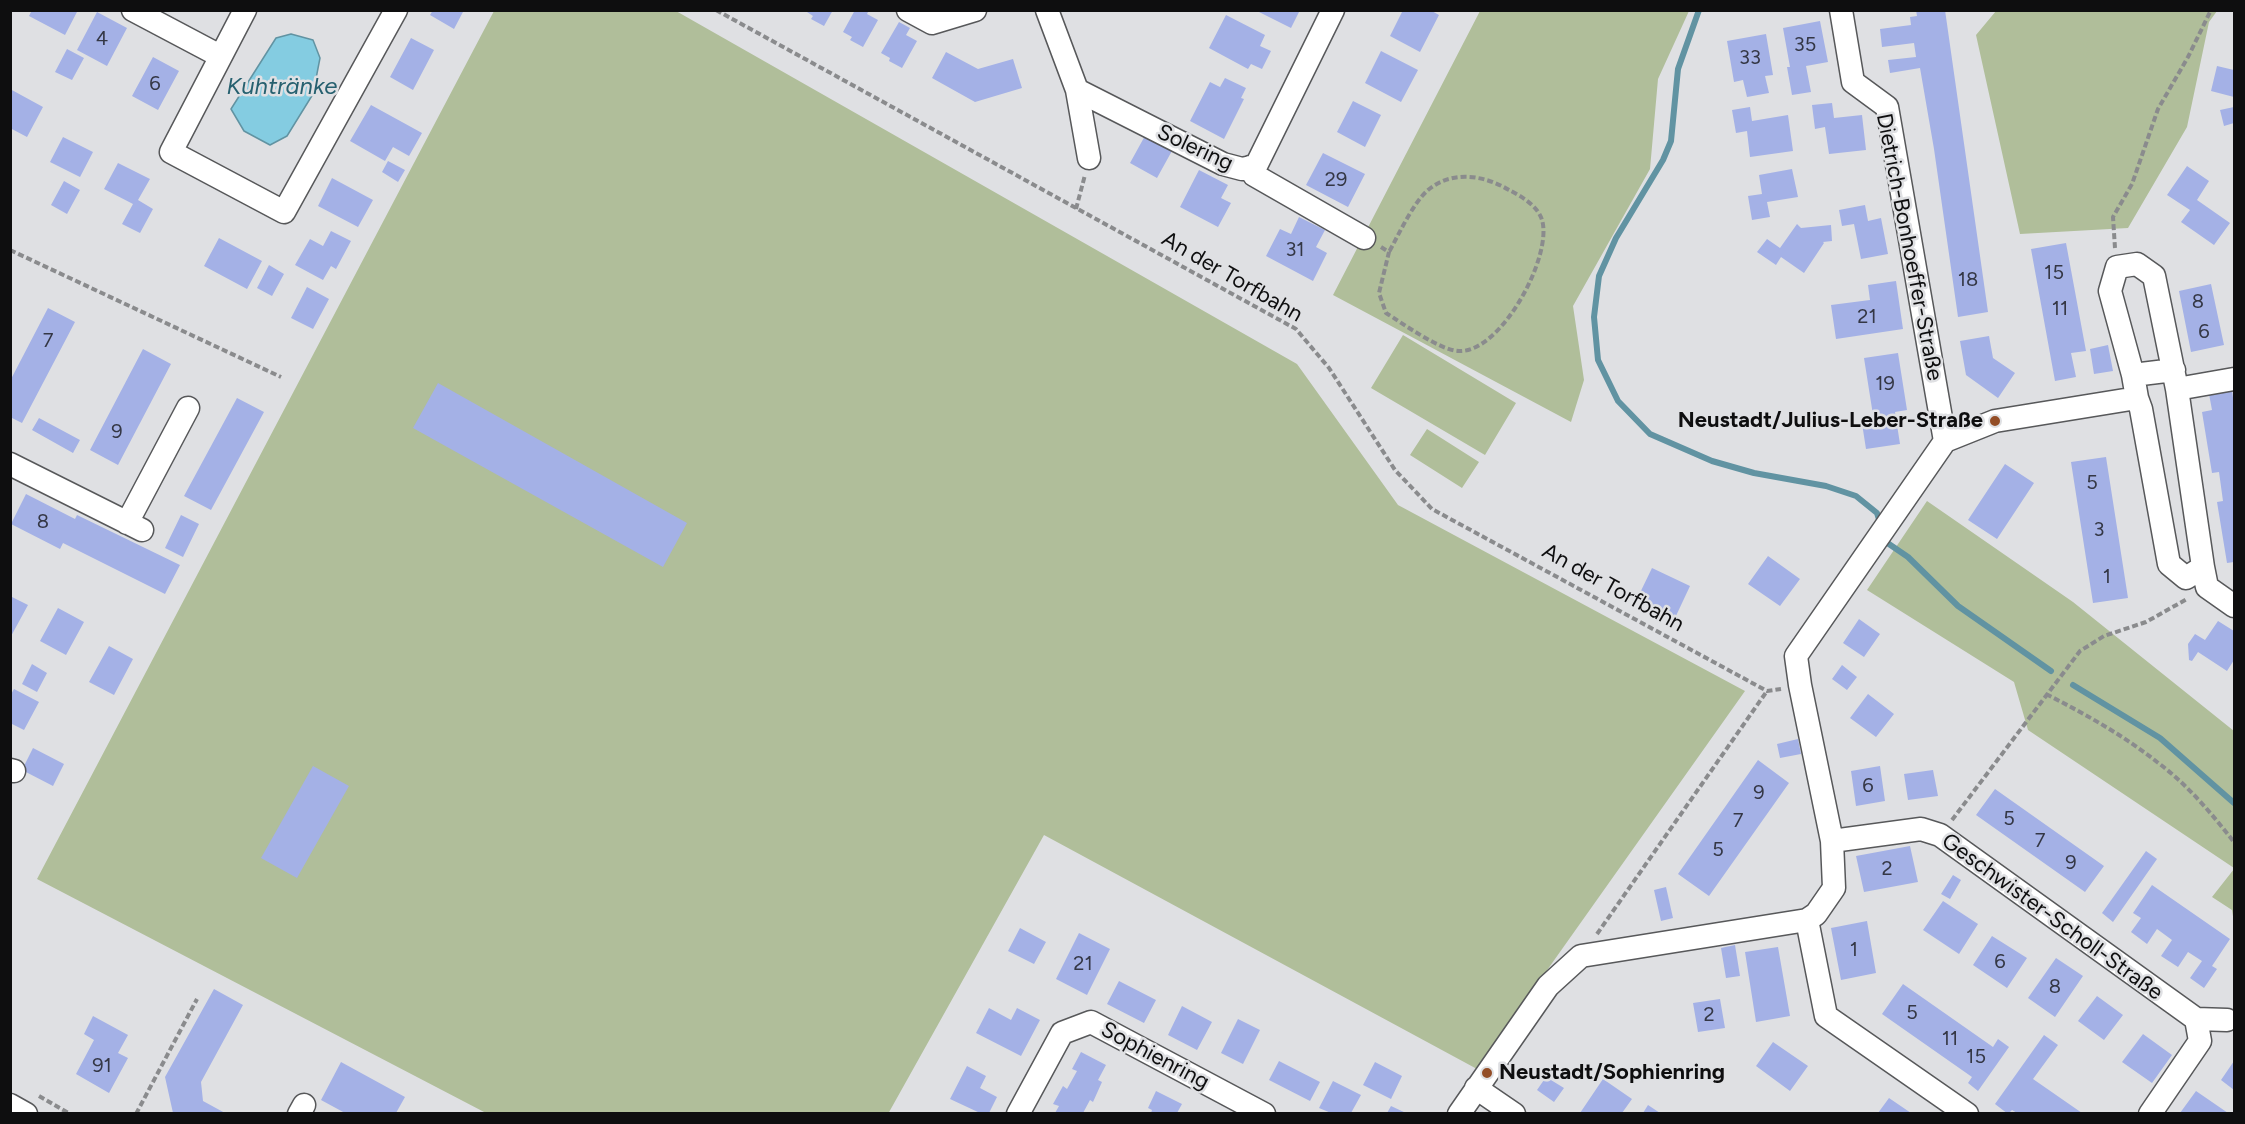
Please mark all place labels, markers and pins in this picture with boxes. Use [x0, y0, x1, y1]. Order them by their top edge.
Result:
place label: Neustadt/Julius-Leber-Straße [1678, 408, 1983, 434]
marker: Neustadt/Julius-Leber-Straße [1988, 414, 2002, 428]
place label: Neustadt/Sophienring [1499, 1060, 1725, 1086]
marker: Neustadt/Sophienring [1480, 1066, 1494, 1080]

